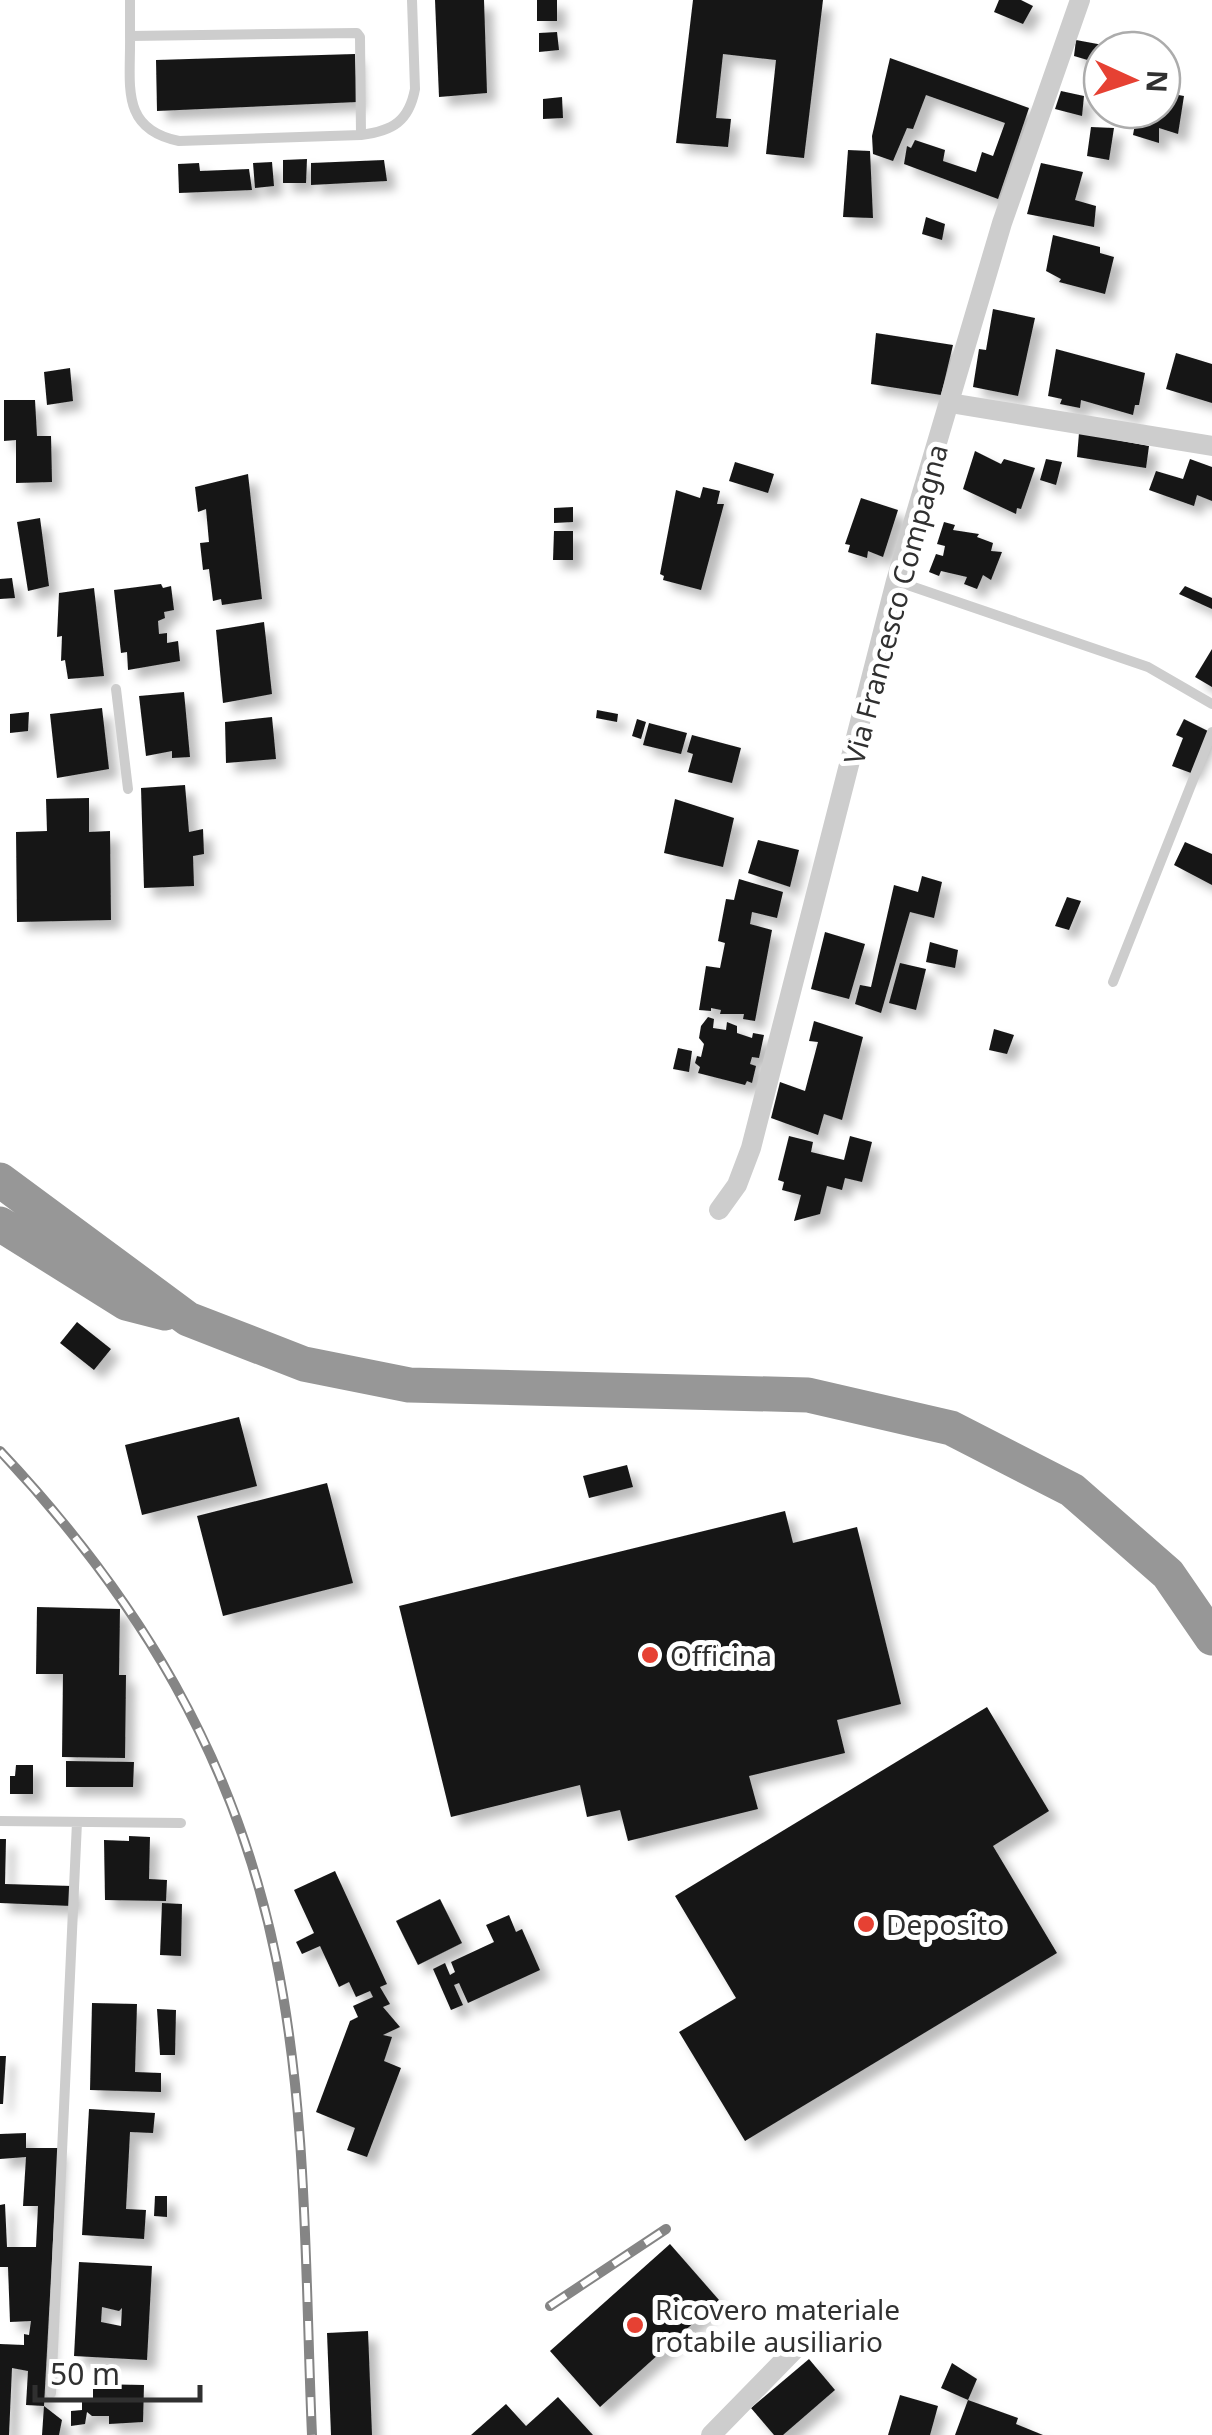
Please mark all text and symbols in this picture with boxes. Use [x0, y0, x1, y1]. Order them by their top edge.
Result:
north arrow [1082, 30, 1182, 130]
text: N [1138, 69, 1178, 94]
street label: Via Francesco Compagna [834, 440, 956, 768]
place label: Officina [670, 1636, 772, 1674]
marker: Officina [639, 1644, 661, 1666]
place label: Deposito [886, 1905, 1004, 1943]
marker: Deposito [855, 1913, 877, 1935]
place label: Ricovero materiale rotabile ausiliario [655, 2290, 900, 2360]
marker: Ricovero materiale rotabile ausiliario [624, 2314, 646, 2336]
scale bar [35, 2340, 200, 2402]
text: 50 m [50, 2353, 120, 2394]

